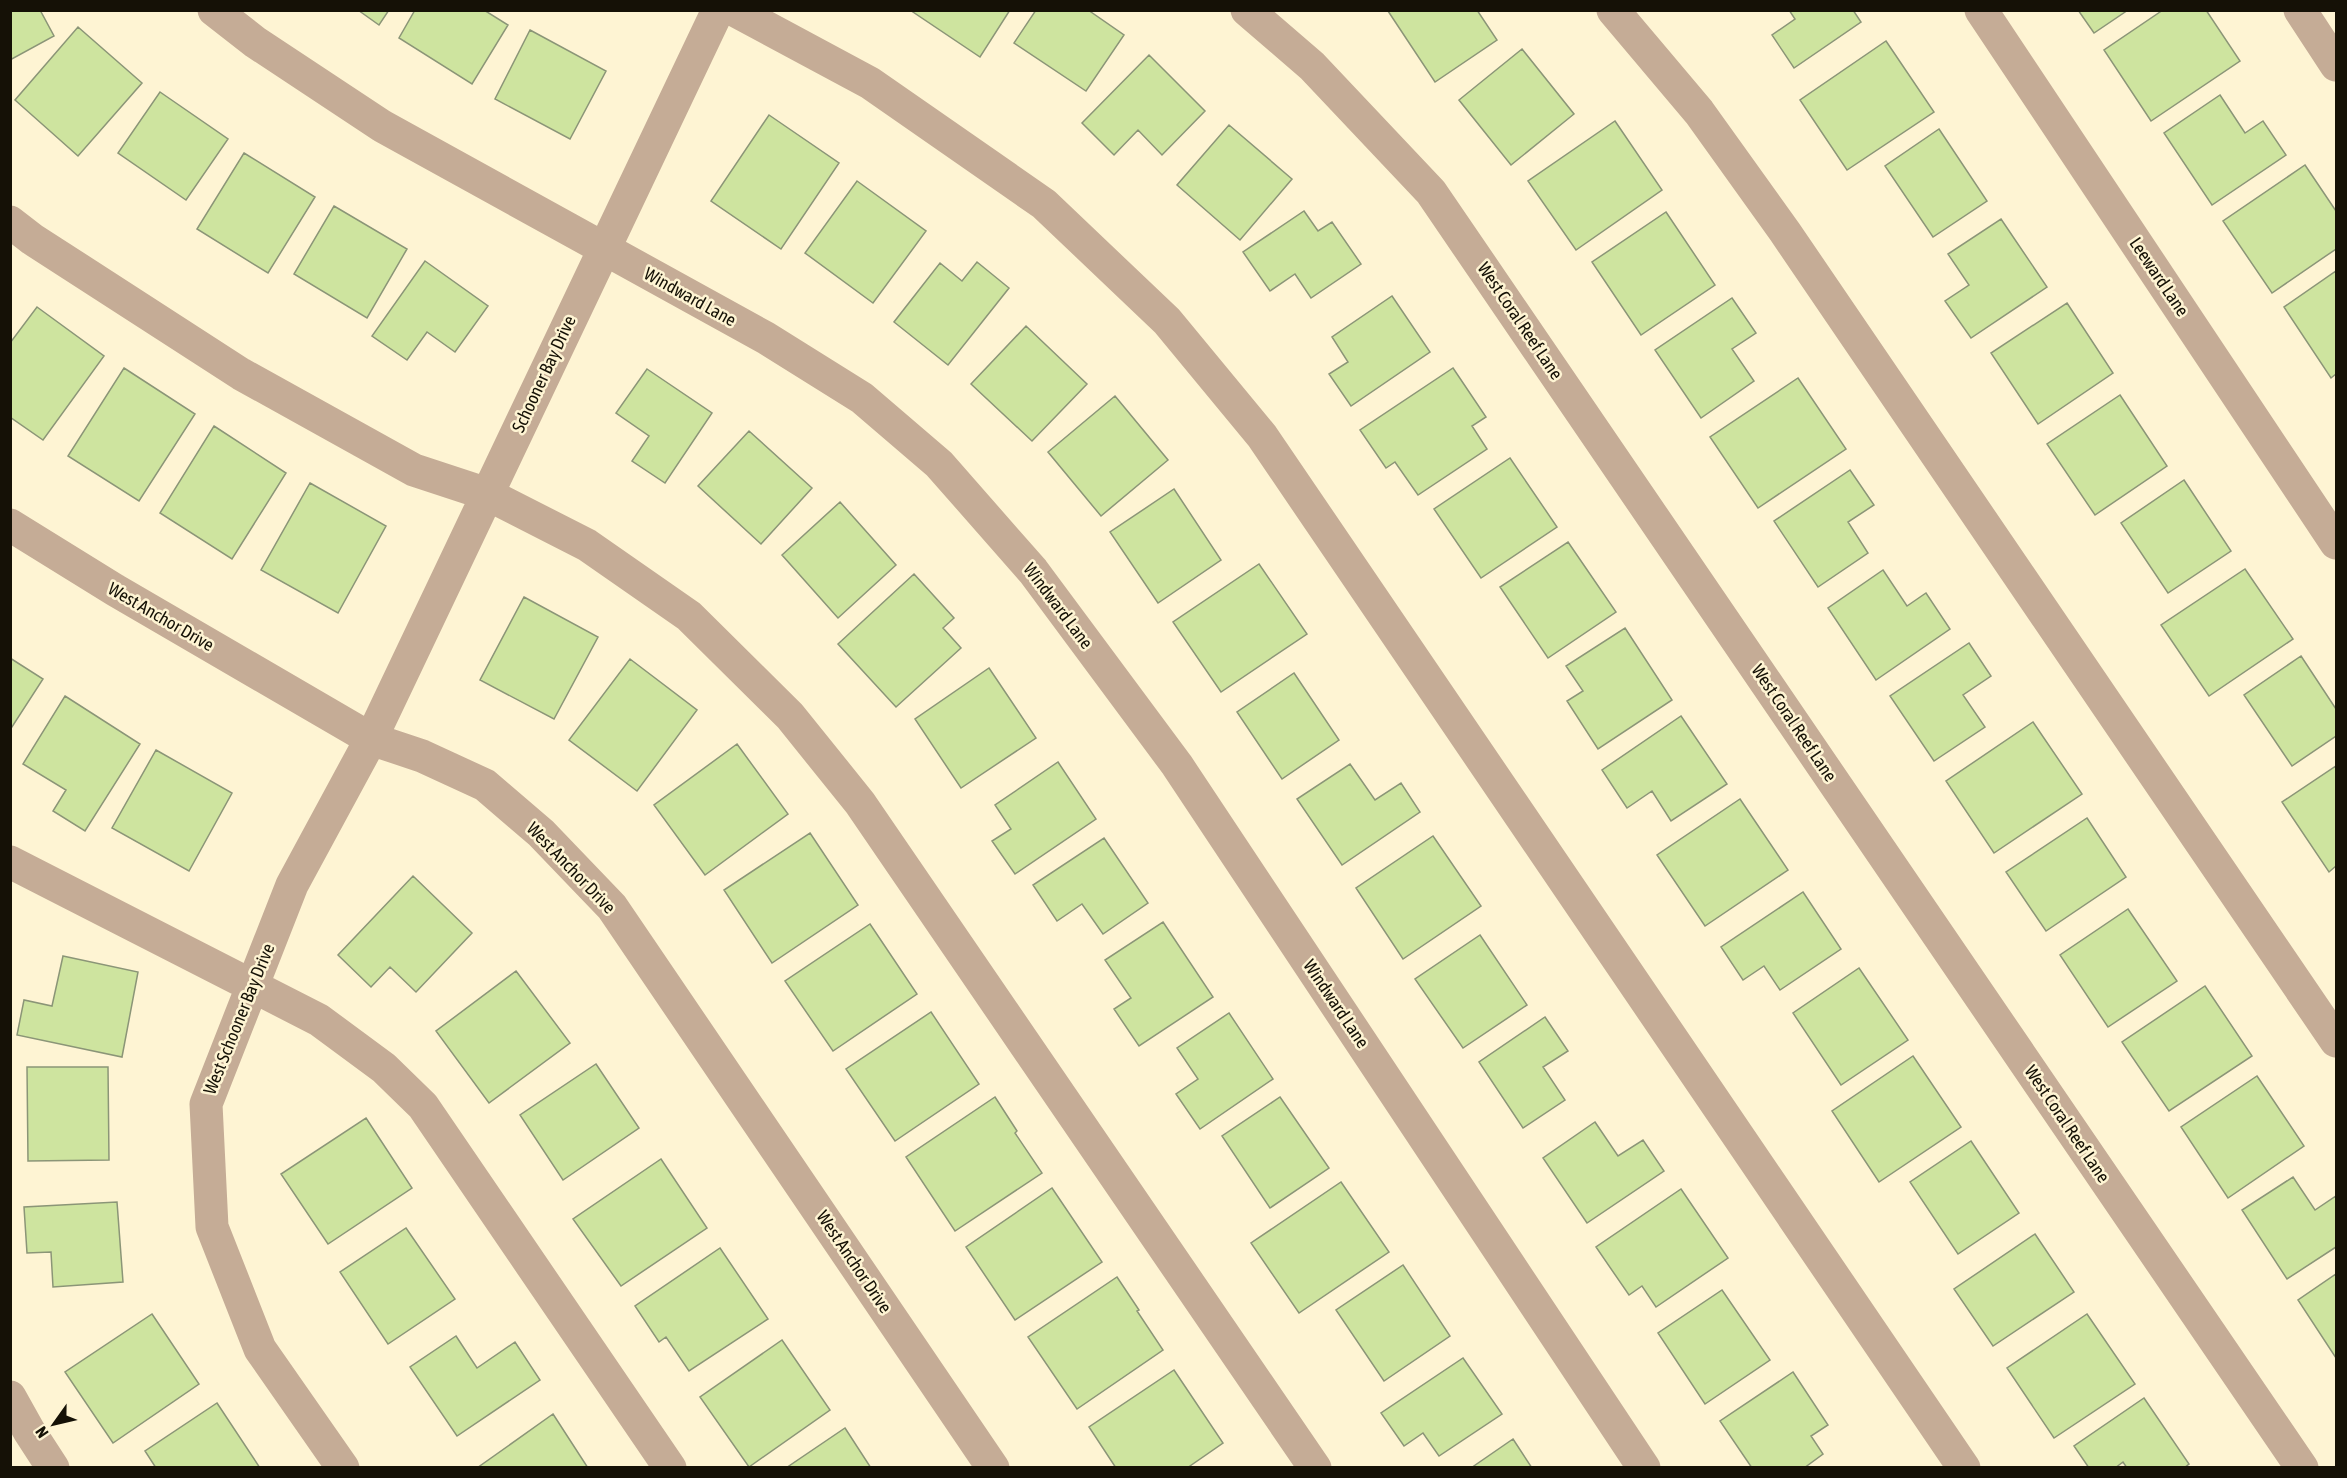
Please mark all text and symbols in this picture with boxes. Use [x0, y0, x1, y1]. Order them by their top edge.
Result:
street label: Leeward Lane [2125, 233, 2193, 320]
street label: West Coral Reef Lane [1473, 258, 1567, 383]
street label: Windward Lane [641, 263, 740, 330]
street label: Schooner Bay Drive [507, 312, 580, 435]
street label: Windward Lane [1019, 559, 1097, 653]
street label: West Anchor Drive [105, 578, 218, 655]
street label: West Coral Reef Lane [1747, 660, 1841, 785]
street label: West Anchor Drive [523, 818, 620, 918]
street label: West Schooner Bay Drive [199, 940, 278, 1097]
street label: Windward Lane [1299, 956, 1374, 1052]
street label: West Coral Reef Lane [2020, 1061, 2114, 1186]
street label: West Anchor Drive [812, 1207, 896, 1317]
north arrow [24, 1394, 84, 1454]
text: N [31, 1423, 52, 1441]

